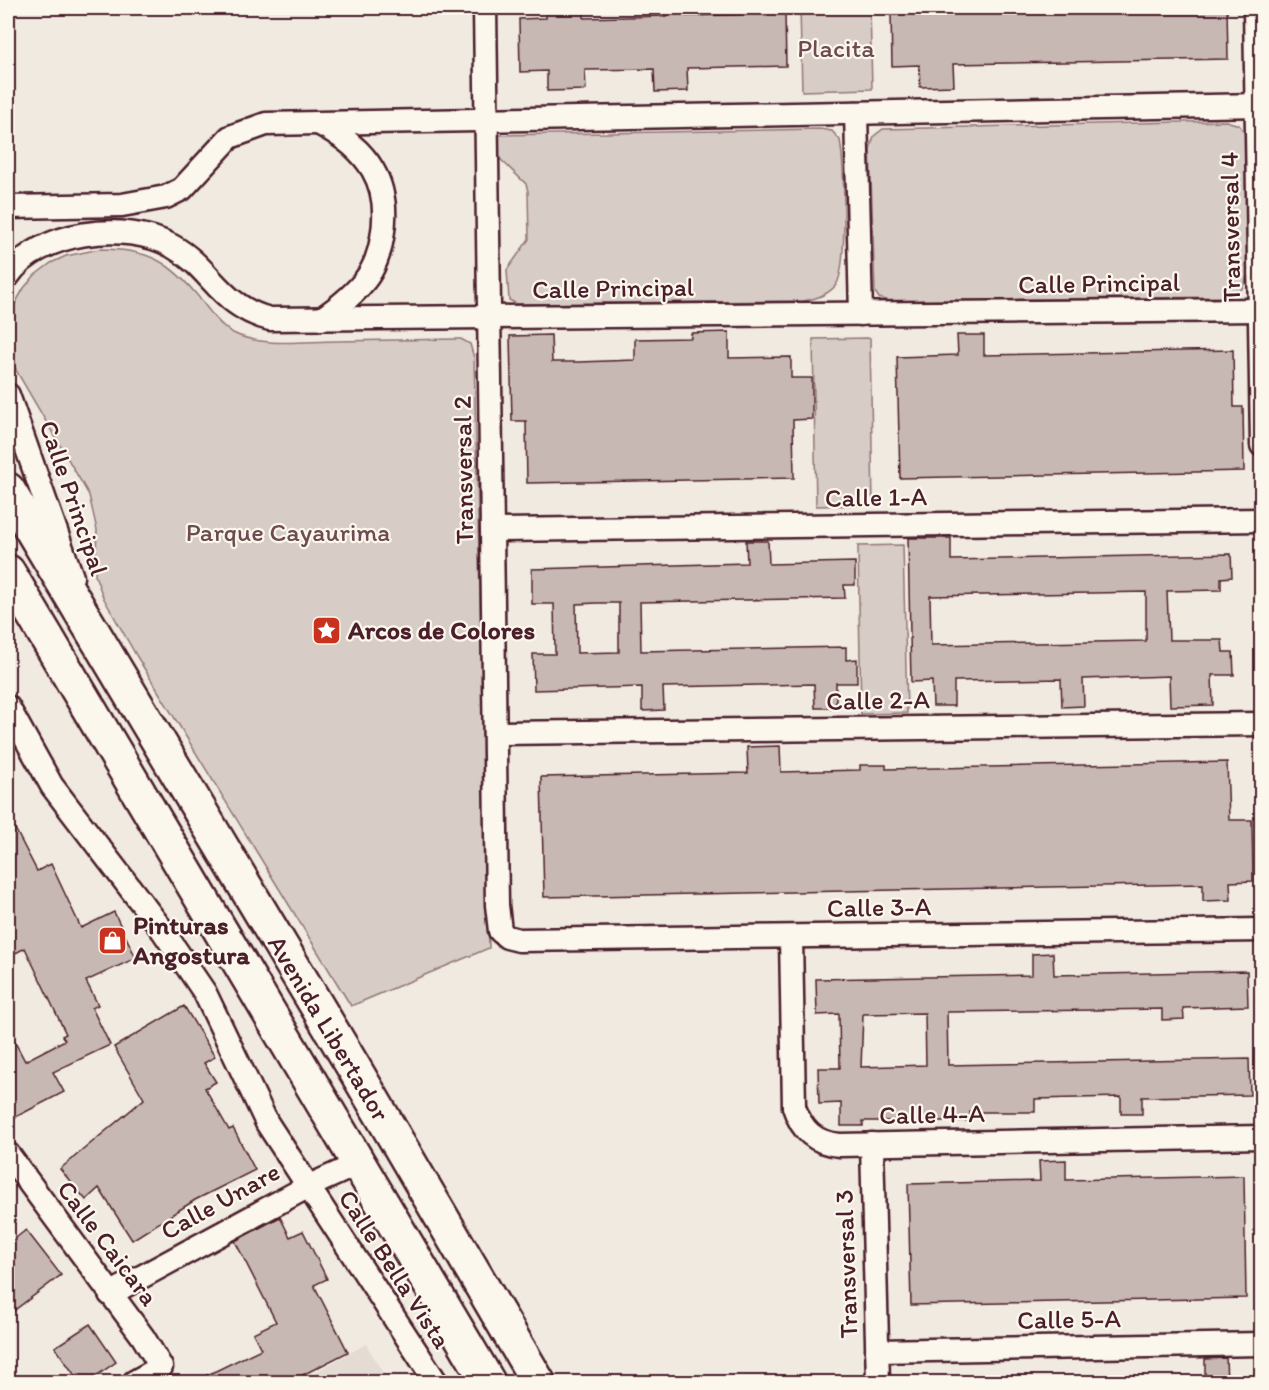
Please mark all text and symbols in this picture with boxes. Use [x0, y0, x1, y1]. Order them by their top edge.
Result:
park label: Placita [797, 32, 875, 64]
street label: Transversal 4 [1213, 151, 1247, 302]
street label: Calle Principal [1018, 266, 1180, 300]
street label: Calle Principal [532, 271, 694, 305]
street label: Transversal 2 [446, 395, 480, 544]
street label: Calle Principal [32, 416, 116, 580]
street label: Calle 1-A [825, 480, 928, 514]
park label: Parque Cayaurima [186, 516, 390, 548]
place icon: Arcos de Colores [311, 614, 343, 646]
place label: Arcos de Colores [347, 614, 535, 646]
street label: Calle 2-A [826, 683, 931, 717]
street label: Calle 3-A [827, 890, 932, 924]
place label: Pinturas Angostura [132, 909, 250, 971]
shop icon: Pinturas Angostura [96, 924, 128, 956]
street label: Avenida Libertador [261, 929, 397, 1127]
street label: Calle 4-A [879, 1097, 986, 1131]
street label: Calle Unare [155, 1155, 285, 1247]
street label: Calle Caicara [50, 1174, 166, 1312]
street label: Calle Bella Vista [332, 1184, 459, 1355]
street label: Transversal 3 [827, 1189, 865, 1339]
street label: Calle 5-A [1017, 1302, 1122, 1336]

